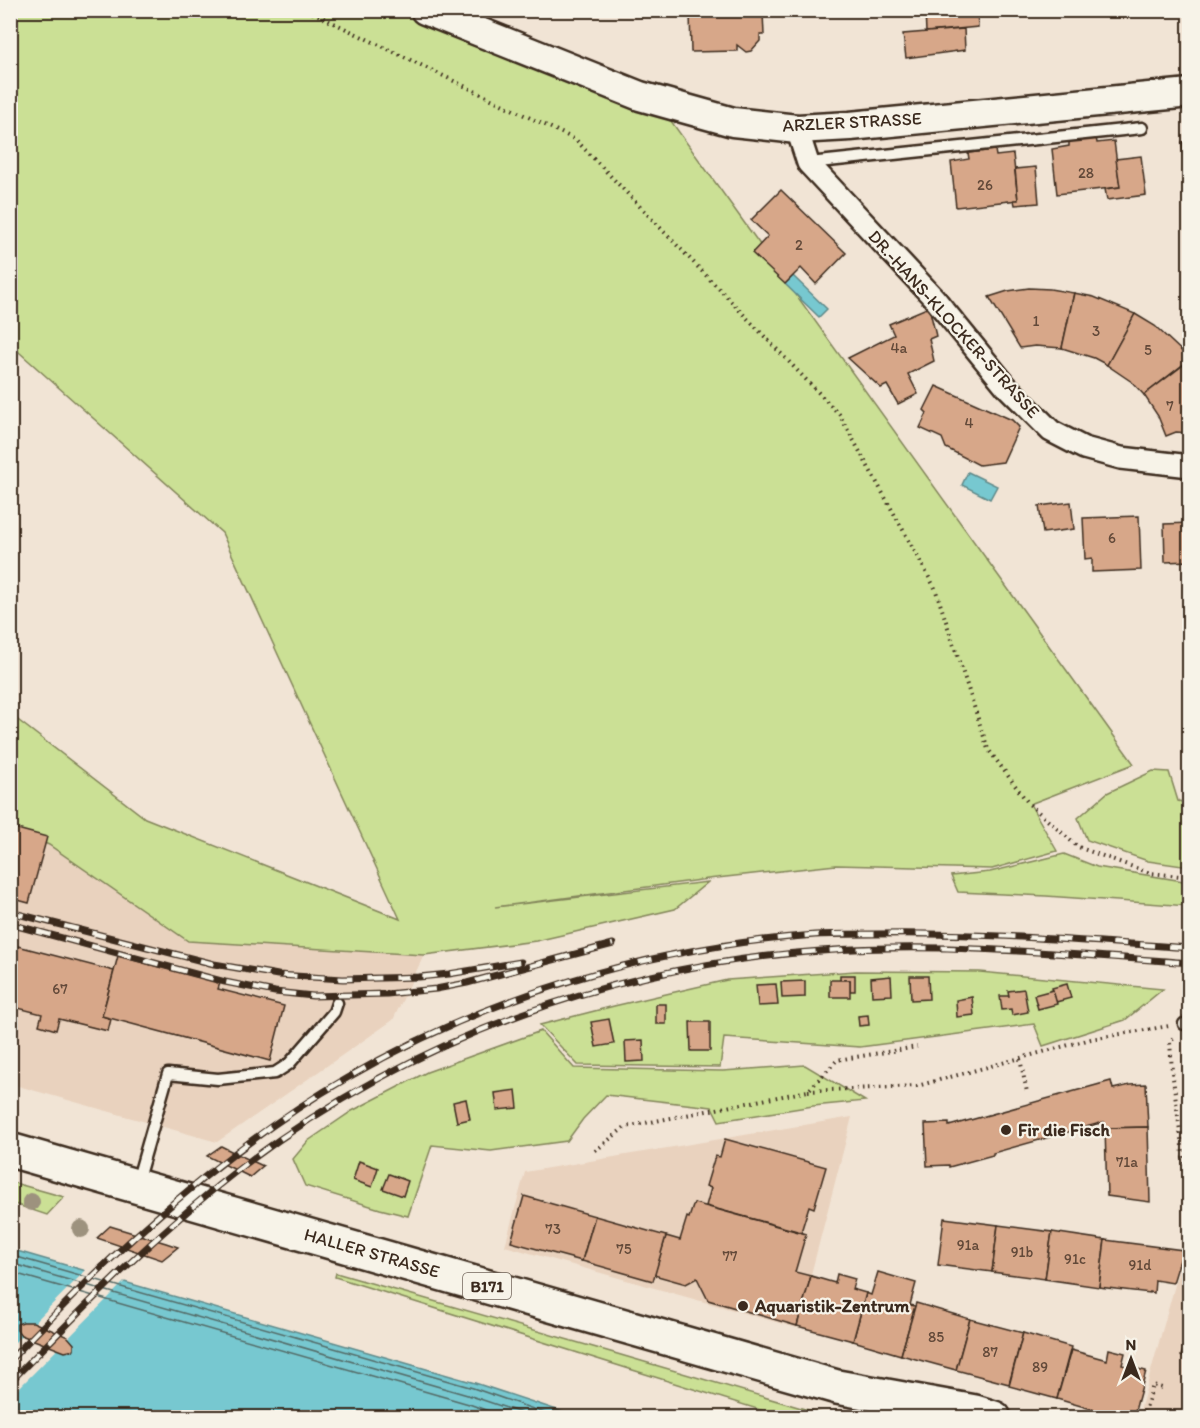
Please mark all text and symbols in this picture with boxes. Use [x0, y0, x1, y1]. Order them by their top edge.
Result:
street label: ARZLER STRASSE [782, 107, 922, 137]
house number: 28 [1078, 164, 1094, 182]
house number: 26 [977, 176, 993, 194]
street label: DR.-HANS-KLOCKER-STRASSE [864, 225, 1044, 423]
house number: 2 [795, 236, 803, 254]
house number: 1 [1033, 312, 1040, 330]
house number: 3 [1092, 322, 1100, 340]
house number: 4a [891, 339, 908, 357]
house number: 5 [1144, 341, 1152, 359]
house number: 7 [1166, 397, 1174, 415]
house number: 4 [964, 414, 974, 432]
house number: 6 [1108, 529, 1116, 547]
house number: 67 [52, 980, 68, 998]
place label: Fir die Fisch [1018, 1119, 1110, 1141]
marker: Fir die Fisch [999, 1123, 1013, 1137]
house number: 71a [1116, 1153, 1138, 1171]
house number: 73 [545, 1220, 561, 1238]
street label: HALLER STRASSE [302, 1223, 442, 1283]
house number: 91a [957, 1236, 979, 1254]
house number: 75 [616, 1240, 632, 1258]
house number: 91b [1011, 1243, 1034, 1261]
house number: 77 [723, 1247, 738, 1265]
house number: 91c [1064, 1250, 1086, 1268]
house number: 91d [1128, 1256, 1152, 1274]
road number: B171 [463, 1273, 511, 1299]
place label: Aquaristik-Zentrum [754, 1295, 910, 1317]
marker: Aquaristik-Zentrum [736, 1299, 750, 1313]
house number: 85 [928, 1328, 944, 1346]
north arrow [1101, 1329, 1161, 1389]
text: N [1126, 1335, 1136, 1354]
house number: 87 [982, 1343, 998, 1361]
house number: 89 [1032, 1358, 1048, 1376]

